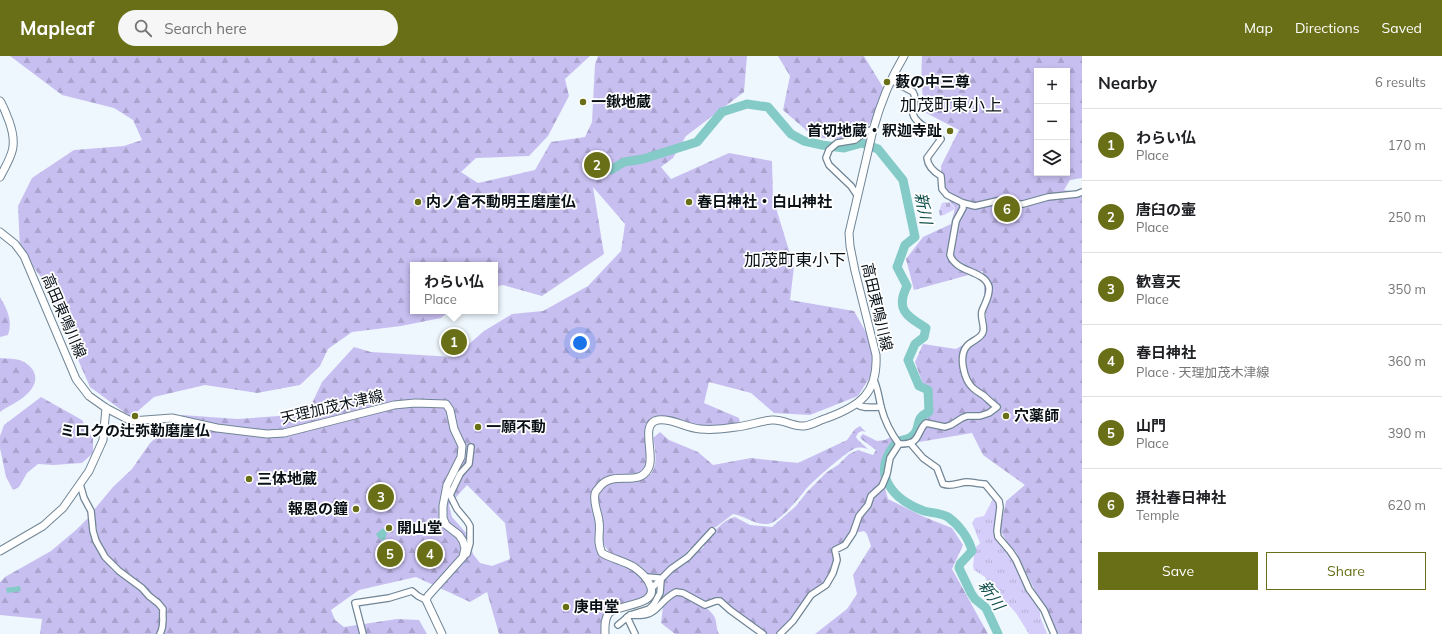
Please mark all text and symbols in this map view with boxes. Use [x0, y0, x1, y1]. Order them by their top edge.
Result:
search box [118, 10, 398, 46]
text: Mapleaf [20, 16, 94, 40]
icon: search [132, 17, 154, 39]
text: Search here [164, 19, 247, 38]
text: Map [1244, 19, 1273, 37]
text: Directions [1295, 19, 1360, 37]
text: Saved [1382, 19, 1422, 37]
map controls [1034, 68, 1070, 176]
button: + [1034, 68, 1070, 104]
place label: 藪の中三尊 [895, 72, 970, 91]
text: Nearby [1098, 72, 1157, 93]
text: 6 results [1375, 74, 1426, 90]
marker: 藪の中三尊 [882, 77, 892, 87]
place label: 一鍬地蔵 [591, 92, 651, 111]
district label: 加茂町東小上 [900, 94, 1002, 115]
marker: 一鍬地蔵 [578, 97, 588, 107]
button: − [1034, 104, 1070, 140]
place label: 首切地蔵・釈迦寺趾 [807, 121, 942, 140]
marker: 首切地蔵・釈迦寺趾 [945, 126, 955, 136]
text: わらい仏 [1136, 128, 1196, 147]
text: 1 [1107, 137, 1115, 153]
text: 170 m [1388, 137, 1426, 153]
button: layers [1034, 140, 1070, 176]
text: Place [1136, 147, 1169, 163]
pin: 2 [584, 150, 610, 180]
water label: 新川 [911, 190, 937, 228]
place label: 内ノ倉不動明王磨崖仏 [426, 192, 576, 211]
place label: 春日神社・白山神社 [697, 192, 832, 211]
pin: 6 [994, 194, 1020, 224]
marker: 内ノ倉不動明王磨崖仏 [413, 197, 423, 207]
marker: 春日神社・白山神社 [684, 197, 694, 207]
text: 唐臼の壷 [1136, 200, 1196, 219]
text: 2 [1107, 209, 1115, 225]
text: 250 m [1388, 209, 1426, 225]
text: Place [1136, 219, 1169, 235]
district label: 加茂町東小下 [744, 249, 846, 270]
street label: 高田東鳴川線 [858, 261, 897, 353]
popup [410, 262, 498, 314]
street label: 高田東鳴川線 [38, 271, 91, 361]
text: わらい仏 [424, 272, 484, 291]
text: 歓喜天 [1136, 272, 1181, 291]
text: 3 [1107, 281, 1115, 297]
text: 350 m [1388, 281, 1426, 297]
text: Place [424, 291, 457, 307]
text: Place [1136, 291, 1169, 307]
pin: 1 [441, 327, 467, 357]
your location [570, 333, 590, 353]
text: 春日神社 [1136, 343, 1196, 362]
text: 4 [1107, 353, 1115, 369]
text: 360 m [1388, 353, 1426, 369]
text: Place · 天理加茂木津線 [1136, 364, 1270, 380]
street label: 天理加茂木津線 [279, 385, 385, 428]
place label: 穴薬師 [1014, 406, 1059, 425]
marker: ミロクの辻弥勒磨崖仏 [130, 411, 140, 421]
marker: 穴薬師 [1001, 411, 1011, 421]
text: 山門 [1136, 416, 1166, 435]
place label: 一願不動 [486, 417, 546, 436]
place label: ミロクの辻弥勒磨崖仏 [60, 421, 210, 440]
marker: 一願不動 [473, 422, 483, 432]
text: 5 [1107, 425, 1115, 441]
text: 390 m [1388, 425, 1426, 441]
text: Place [1136, 435, 1169, 451]
place label: 三体地蔵 [257, 469, 317, 488]
marker: 三体地蔵 [244, 474, 254, 484]
pin: 3 [368, 482, 394, 512]
text: 摂社春日神社 [1136, 488, 1226, 507]
text: 6 [1107, 497, 1115, 513]
text: 620 m [1388, 497, 1426, 513]
place label: 報恩の鐘 [288, 499, 348, 518]
marker: 報恩の鐘 [351, 504, 361, 514]
text: Temple [1136, 507, 1179, 523]
place label: 開山堂 [397, 518, 442, 537]
marker: 開山堂 [384, 523, 394, 533]
pin: 5 [377, 539, 403, 569]
pin: 4 [417, 539, 443, 569]
button: Save [1098, 552, 1258, 590]
button: Share [1266, 552, 1426, 590]
water label: 新川 [975, 576, 1010, 616]
place label: 庚申堂 [574, 597, 619, 616]
marker: 庚申堂 [561, 602, 571, 612]

